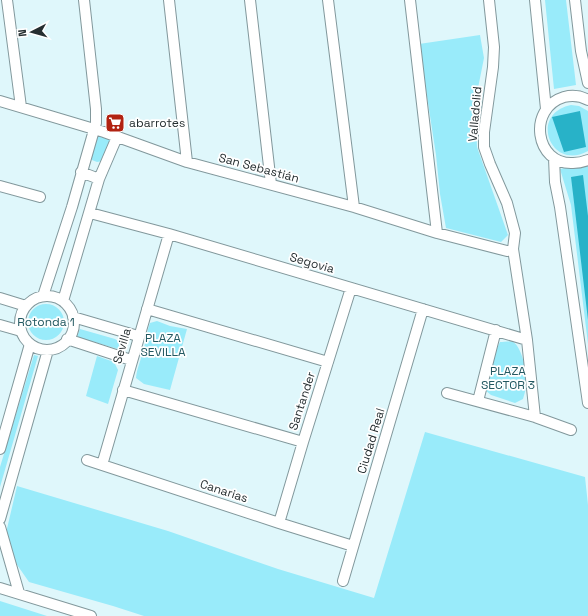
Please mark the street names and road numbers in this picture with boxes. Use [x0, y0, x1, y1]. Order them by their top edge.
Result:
street label: Valladolid [465, 86, 485, 142]
street label: San Sebastián [217, 150, 301, 186]
street label: Segovia [288, 249, 336, 277]
street label: Sevilla [109, 326, 135, 366]
street label: Santander [285, 369, 319, 432]
street label: Ciudad Real [353, 406, 389, 476]
street label: Canarias [198, 476, 250, 506]

